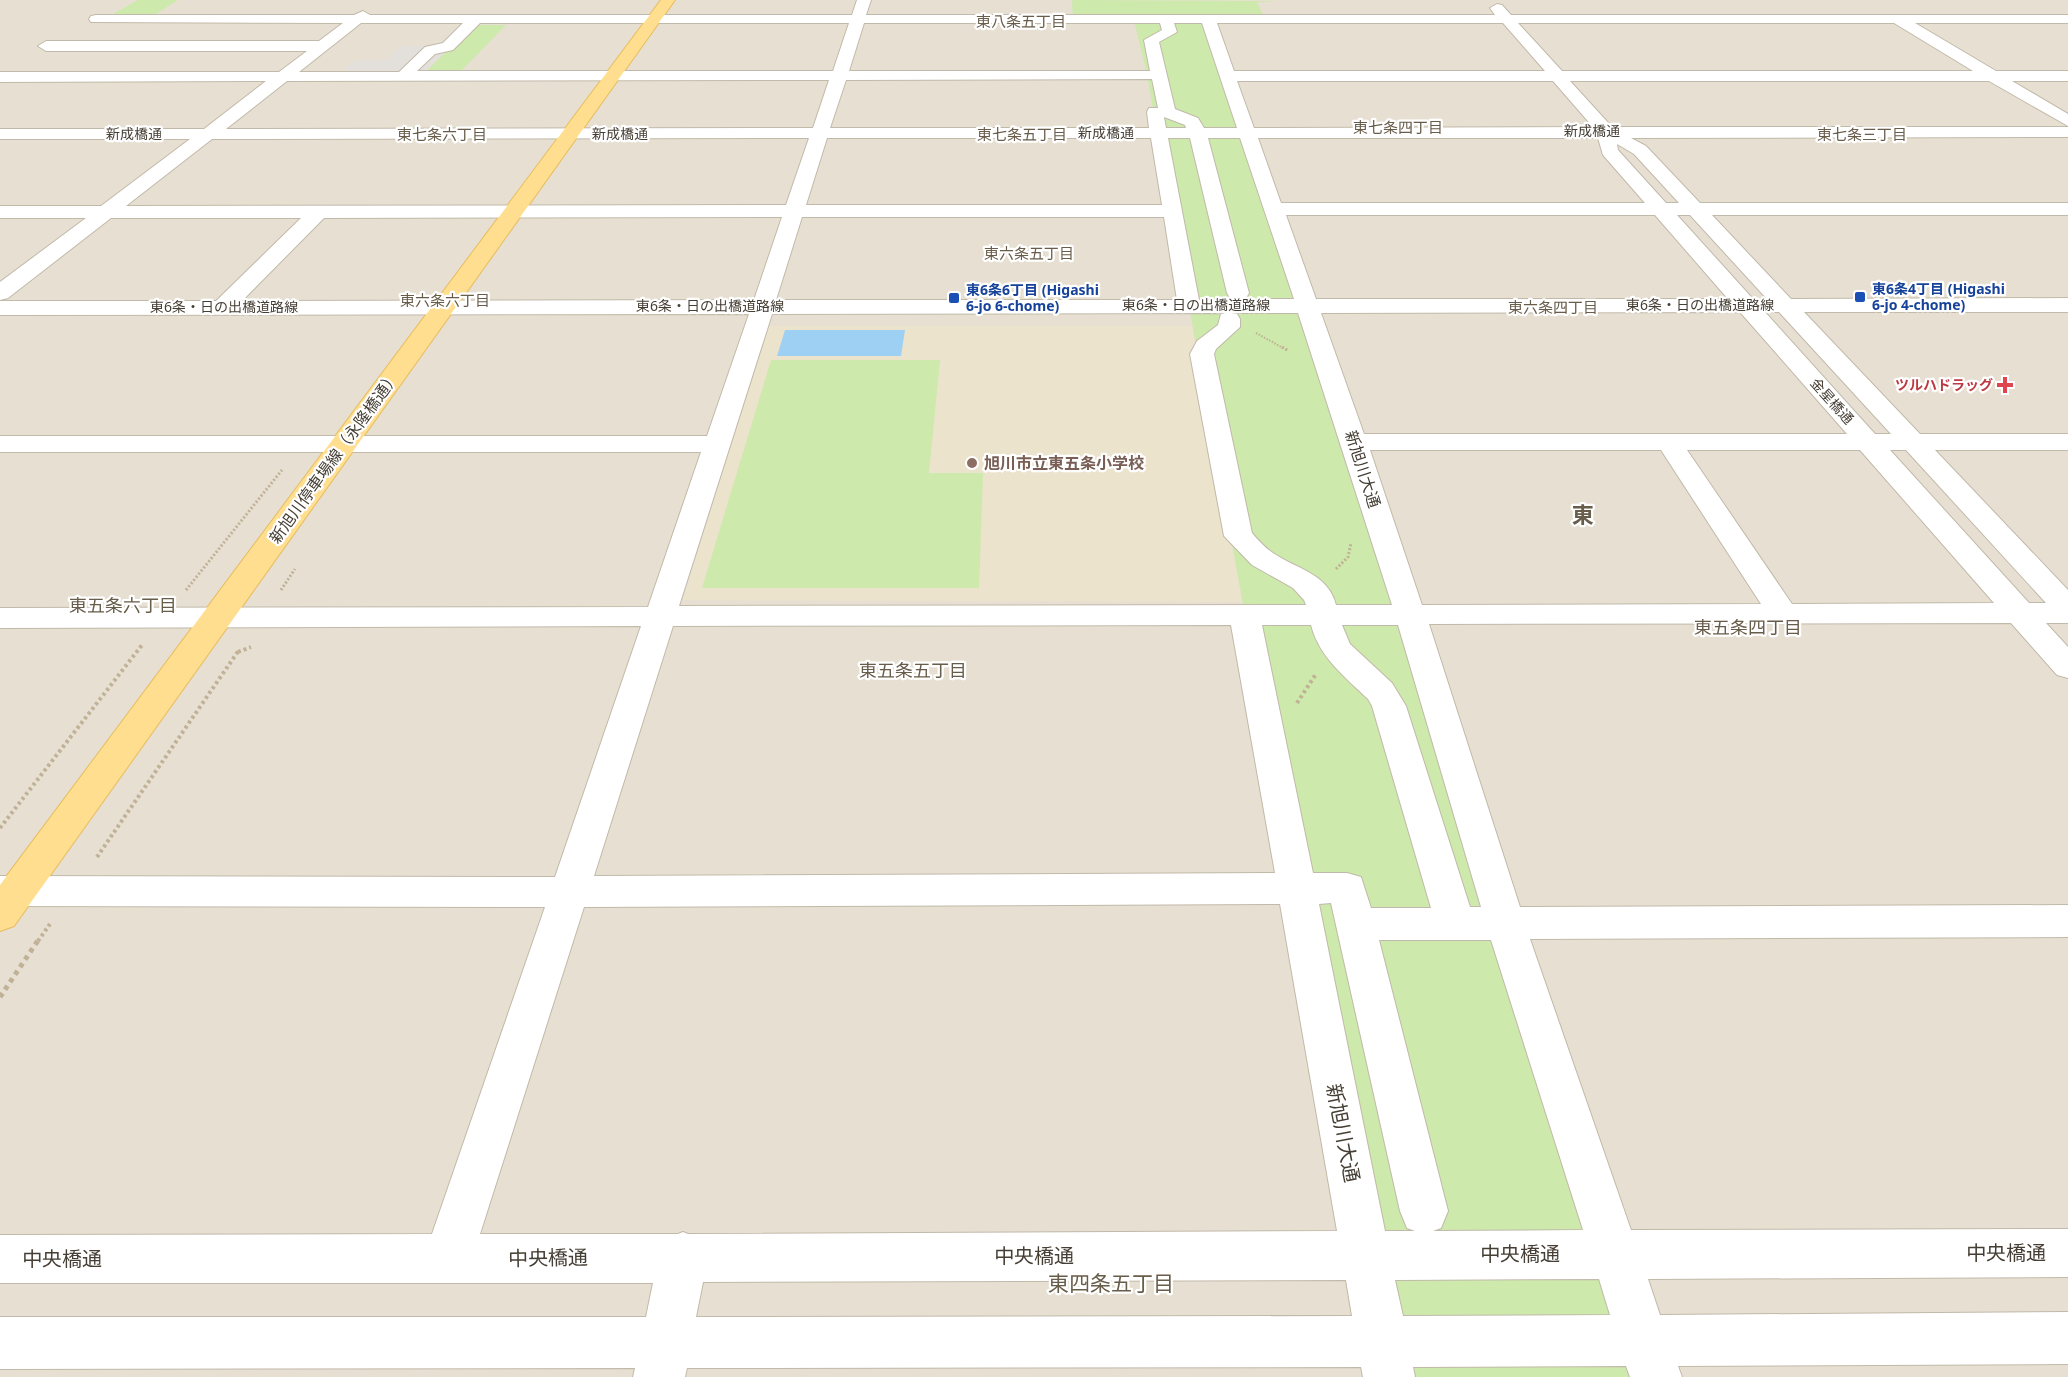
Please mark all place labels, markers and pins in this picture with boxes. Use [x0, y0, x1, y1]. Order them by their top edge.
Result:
place label: 東6条4丁目 (Higashi 6-jo 4-chome) [1872, 279, 2005, 314]
place label: 東6条6丁目 (Higashi 6-jo 6-chome) [966, 280, 1099, 315]
marker: 東6条4丁目 (Higashi 6-jo 4-chome) [1853, 290, 1867, 304]
marker: 東6条6丁目 (Higashi 6-jo 6-chome) [947, 291, 961, 305]
place label: ツルハドラッグ [1895, 375, 1993, 394]
marker: ツルハドラッグ [1998, 378, 2012, 392]
place label: 旭川市立東五条小学校 [984, 452, 1144, 474]
marker: 旭川市立東五条小学校 [965, 456, 979, 470]

